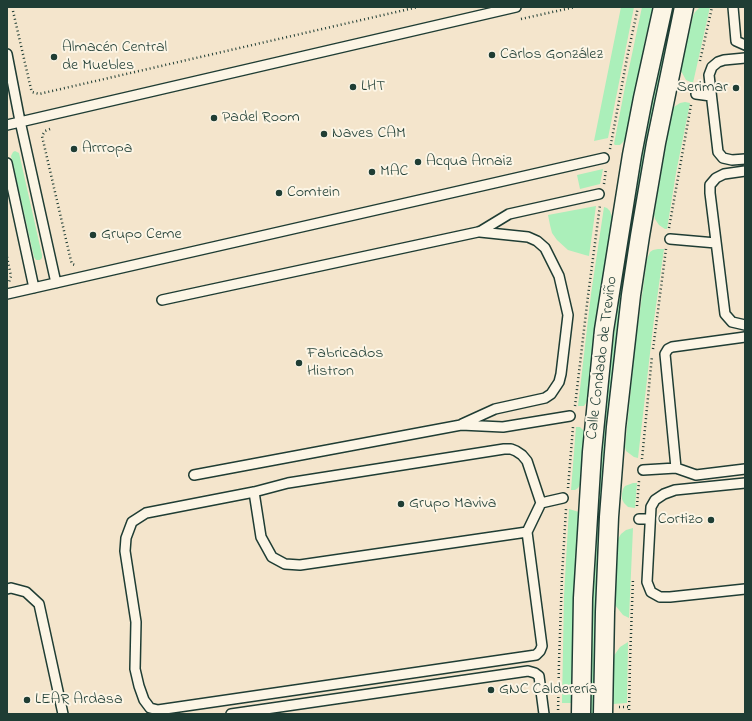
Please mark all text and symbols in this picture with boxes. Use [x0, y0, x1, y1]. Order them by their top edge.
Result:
place label: Almacén Central de Muebles [62, 38, 167, 76]
place label: Carlos González [500, 45, 603, 65]
marker: Carlos González [487, 50, 497, 60]
marker: Almacén Central de Muebles [49, 52, 59, 62]
place label: LHT [361, 77, 385, 97]
place label: Serimar [677, 78, 728, 98]
marker: LHT [348, 82, 358, 92]
marker: Serimar [731, 83, 741, 93]
place label: Padel Room [222, 108, 300, 128]
marker: Padel Room [209, 113, 219, 123]
place label: Naves CAM [332, 124, 406, 144]
marker: Naves CAM [319, 129, 329, 139]
place label: Arrropa [82, 139, 132, 159]
marker: Arrropa [69, 144, 79, 154]
place label: Acqua Arnaiz [426, 152, 512, 172]
marker: Acqua Arnaiz [413, 157, 423, 167]
place label: MAC [380, 162, 408, 182]
marker: MAC [367, 167, 377, 177]
place label: Comtein [287, 183, 340, 203]
marker: Comtein [274, 188, 284, 198]
place label: Grupo Ceme [101, 225, 182, 245]
marker: Grupo Ceme [88, 230, 98, 240]
street label: Calle Condado de Treviño [583, 275, 623, 441]
place label: Fabricados Histron [307, 344, 383, 382]
marker: Fabricados Histron [294, 358, 304, 368]
place label: Grupo Maviva [409, 494, 496, 514]
marker: Grupo Maviva [396, 499, 406, 509]
place label: Cortizo [658, 510, 703, 530]
marker: Cortizo [706, 515, 716, 525]
place label: GNC Calderería [499, 680, 597, 700]
marker: GNC Calderería [486, 685, 496, 695]
place label: LEAR Ardasa [35, 690, 123, 710]
marker: LEAR Ardasa [22, 695, 32, 705]

